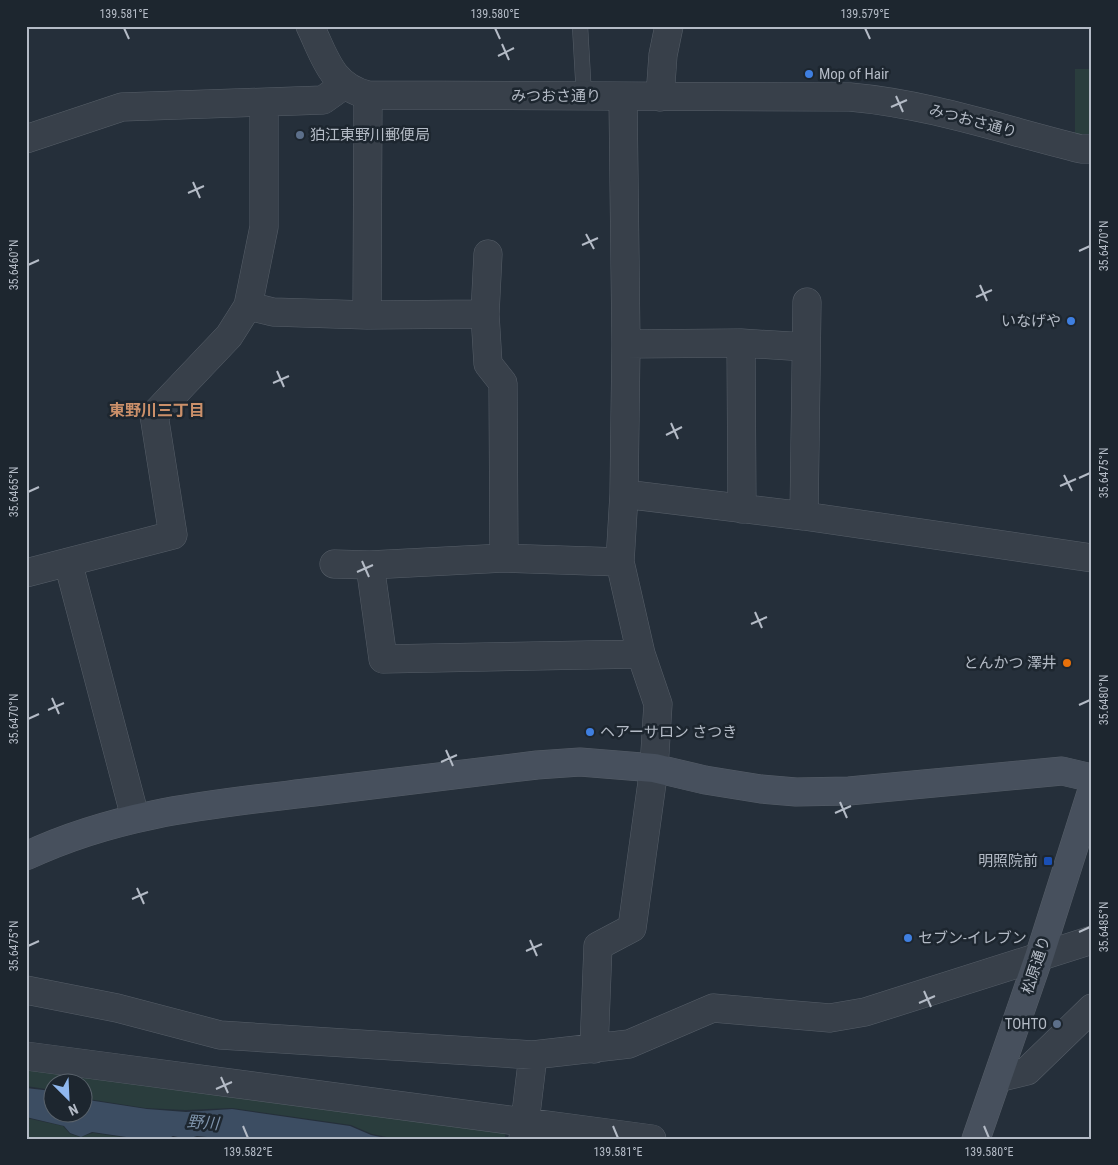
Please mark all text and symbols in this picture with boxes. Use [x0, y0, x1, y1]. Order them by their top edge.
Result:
text: 139.581°E [99, 7, 149, 21]
text: 139.580°E [470, 7, 520, 21]
text: 139.579°E [840, 7, 890, 21]
place label: Mop of Hair [819, 65, 889, 83]
marker: Mop of Hair [803, 68, 815, 80]
street label: みつおさ通り [511, 87, 601, 105]
street label: みつおさ通り [927, 101, 1019, 141]
place label: 狛江東野川郵便局 [310, 126, 430, 144]
marker: 狛江東野川郵便局 [294, 129, 306, 141]
text: 35.6470°N [1097, 221, 1111, 271]
text: 35.6460°N [7, 240, 21, 290]
place label: いなげや [1001, 312, 1061, 330]
marker: いなげや [1065, 315, 1077, 327]
district label: 東野川三丁目 [109, 401, 205, 420]
text: 35.6475°N [1097, 448, 1111, 498]
text: 35.6465°N [7, 467, 21, 517]
place label: とんかつ 澤井 [964, 654, 1057, 672]
marker: とんかつ 澤井 [1061, 657, 1073, 669]
text: 35.6480°N [1097, 675, 1111, 725]
text: 35.6470°N [7, 694, 21, 744]
place label: ヘアーサロン さつき [600, 723, 737, 741]
marker: ヘアーサロン さつき [584, 726, 596, 738]
place label: 明照院前 [978, 852, 1038, 870]
marker: 明照院前 [1042, 855, 1054, 867]
text: 35.6485°N [1097, 902, 1111, 952]
text: 35.6475°N [7, 921, 21, 971]
place label: セブン-イレブン [918, 929, 1027, 947]
marker: セブン-イレブン [902, 932, 914, 944]
street label: 松原通り [1018, 934, 1054, 996]
place label: TOHTO [1005, 1015, 1047, 1033]
marker: TOHTO [1051, 1018, 1063, 1030]
north arrow [42, 1072, 92, 1122]
text: N [66, 1101, 80, 1119]
water label: 野川 [186, 1112, 222, 1133]
text: 139.582°E [223, 1145, 273, 1159]
text: 139.581°E [593, 1145, 643, 1159]
text: 139.580°E [964, 1145, 1014, 1159]

